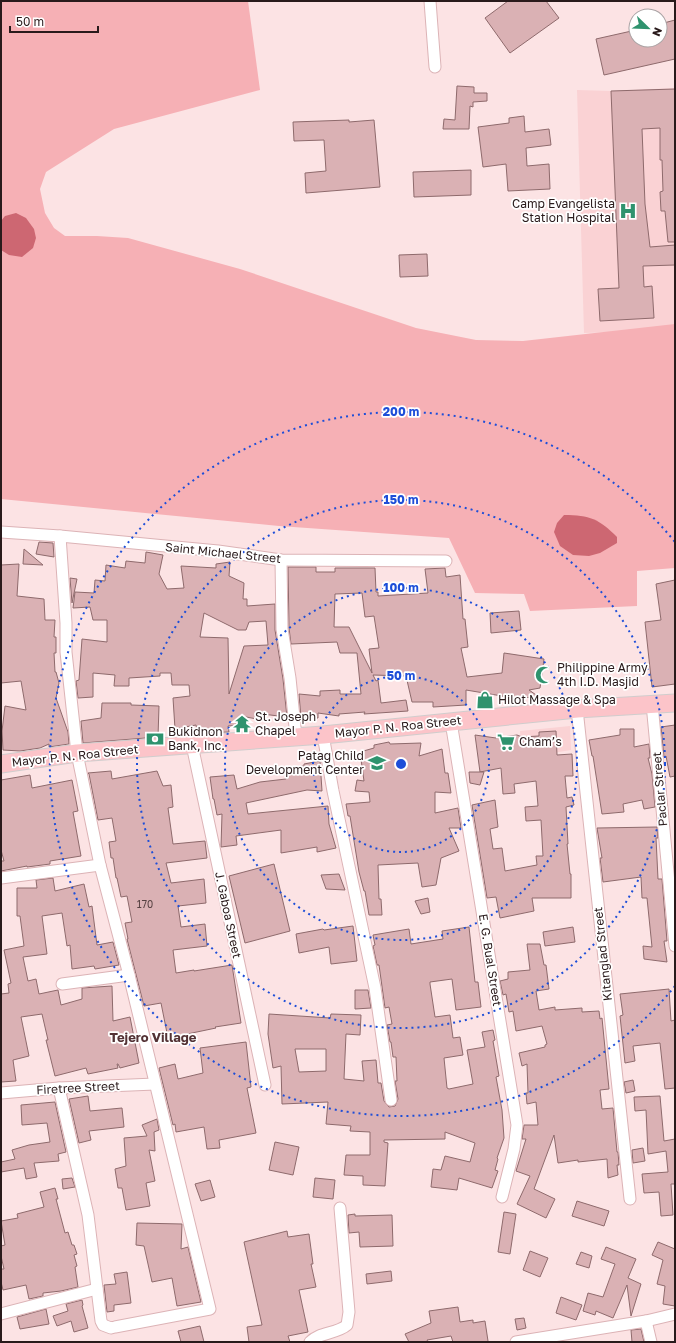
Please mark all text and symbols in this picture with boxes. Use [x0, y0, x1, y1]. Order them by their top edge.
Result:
scale bar [10, 8, 98, 34]
north arrow [628, 8, 668, 48]
text: 50 m [16, 14, 44, 29]
text: N [650, 26, 665, 38]
place label: Camp Evangelista Station Hospital [512, 196, 615, 225]
hospital icon: Camp Evangelista Station Hospital [618, 201, 638, 221]
text: 200 m [383, 404, 419, 419]
text: 150 m [384, 492, 418, 507]
street label: Saint Michael Street [164, 539, 282, 566]
text: 100 m [383, 580, 419, 595]
place label: Philippine Army 4th I.D. Masjid [557, 660, 648, 689]
mosque icon: Philippine Army 4th I.D. Masjid [534, 665, 554, 685]
text: 50 m [387, 668, 415, 683]
shop icon: Hilot Massage & Spa [475, 690, 495, 710]
place label: Hilot Massage & Spa [498, 692, 616, 707]
place label: St. Joseph Chapel [255, 709, 316, 738]
street label: Mayor P. N. Roa Street [334, 712, 462, 741]
temple icon: St. Joseph Chapel [232, 714, 252, 734]
place label: Bukidnon Bank, Inc. [168, 724, 225, 753]
bank icon: Bukidnon Bank, Inc. [145, 729, 165, 749]
supermarket icon: Cham’s [496, 732, 516, 752]
place label: Cham’s [519, 734, 562, 749]
street label: Mayor P. N. Roa Street [11, 741, 139, 770]
place label: Patag Child Development Center [246, 748, 364, 777]
street label: Paclar Street [649, 751, 670, 827]
school or university icon: Patag Child Development Center [367, 753, 387, 773]
centre of rings [394, 757, 408, 771]
street label: J. Gaboa Street [212, 870, 245, 960]
house number: 170 [137, 898, 153, 910]
street label: Kitanglad Street [590, 906, 615, 1002]
street label: E. G. Bual Street [476, 913, 505, 1007]
district label: Tejero Village [110, 1029, 197, 1045]
street label: Firetree Street [36, 1078, 120, 1097]

